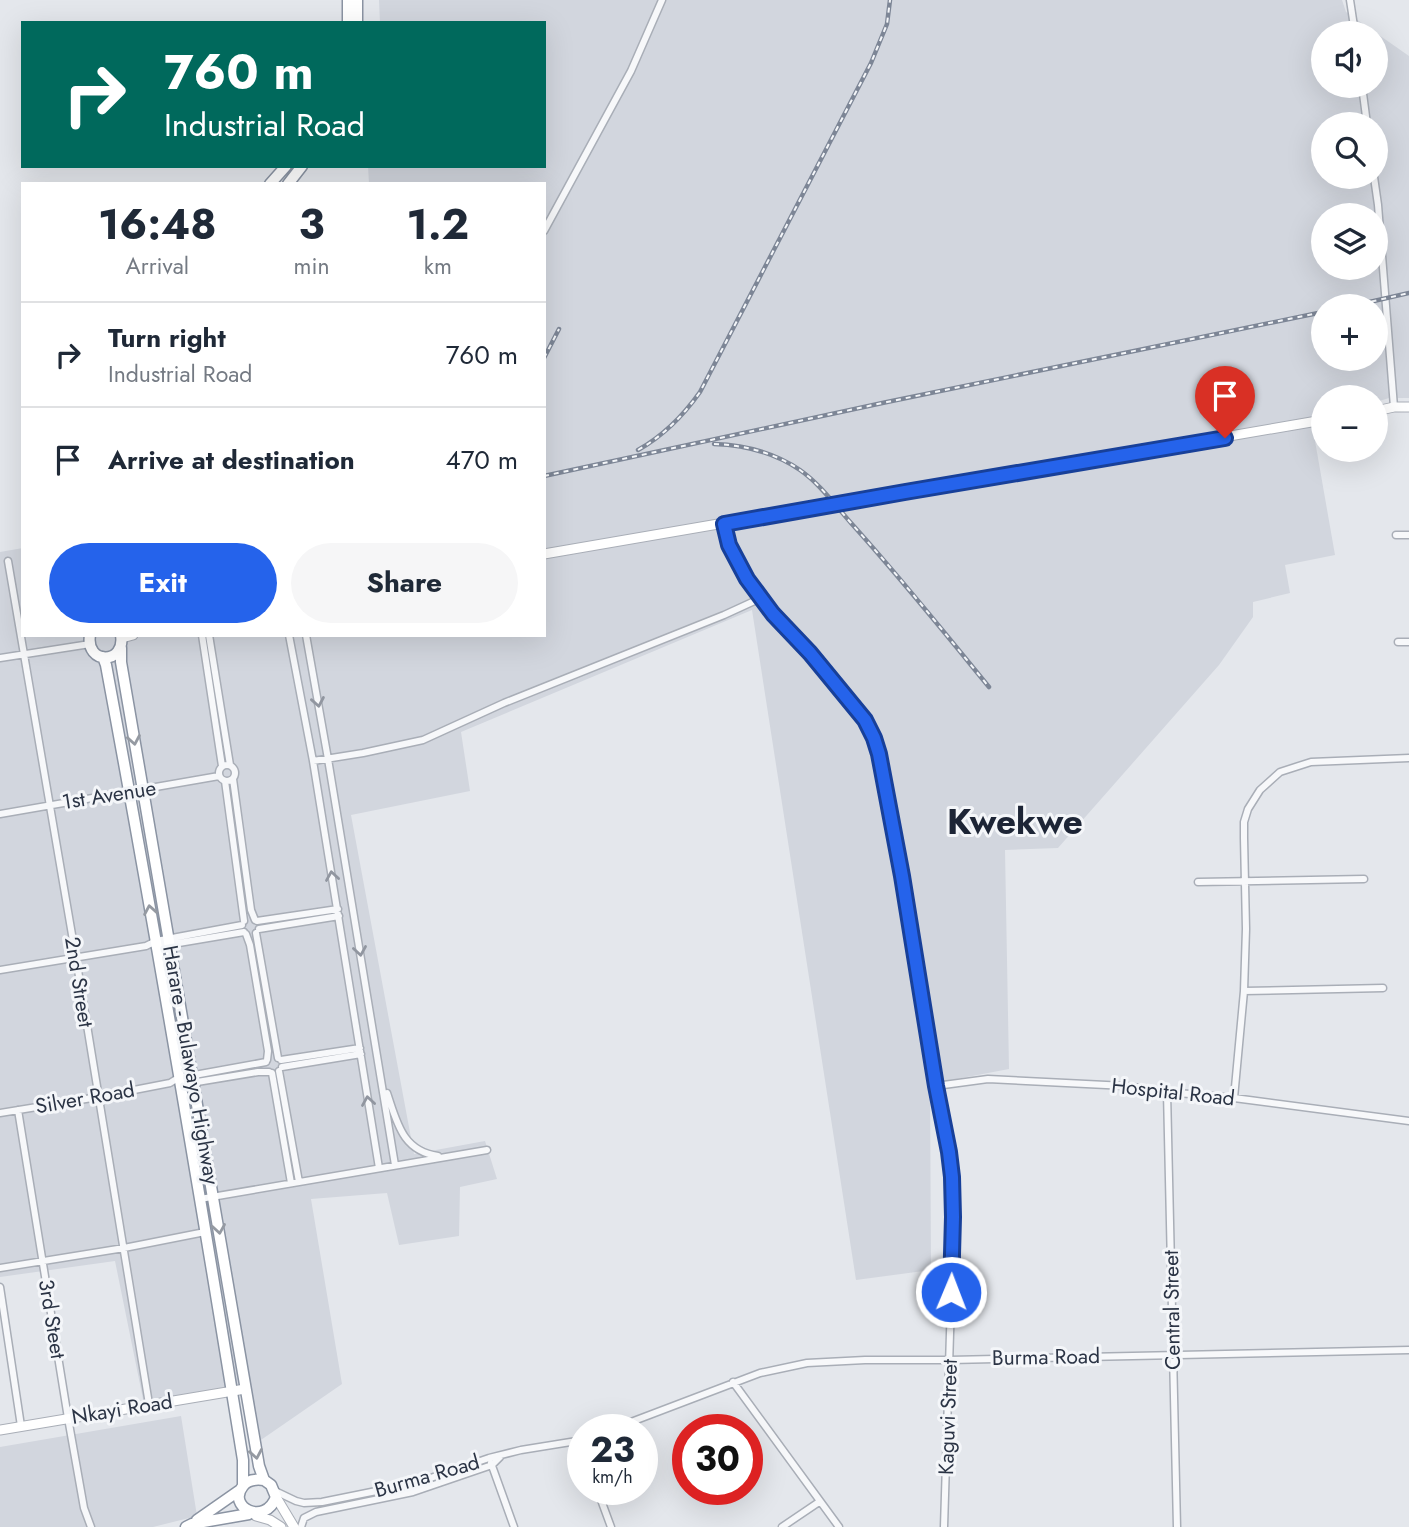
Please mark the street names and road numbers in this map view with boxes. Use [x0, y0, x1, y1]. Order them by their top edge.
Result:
street label: 1st Avenue [60, 773, 158, 817]
street label: 2nd Street [57, 935, 101, 1029]
street label: Harare - Bulawayo Highway [155, 943, 227, 1188]
street label: Hospital Road [1110, 1071, 1236, 1113]
street label: Silver Road [33, 1075, 137, 1121]
street label: Central Street [1156, 1250, 1188, 1370]
street label: 3rd Steet [31, 1277, 73, 1361]
street label: Burma Road [992, 1341, 1100, 1373]
street label: Kaguvi Street [931, 1358, 965, 1476]
street label: Nkayi Road [69, 1386, 175, 1432]
street label: Burma Road [371, 1447, 483, 1505]

